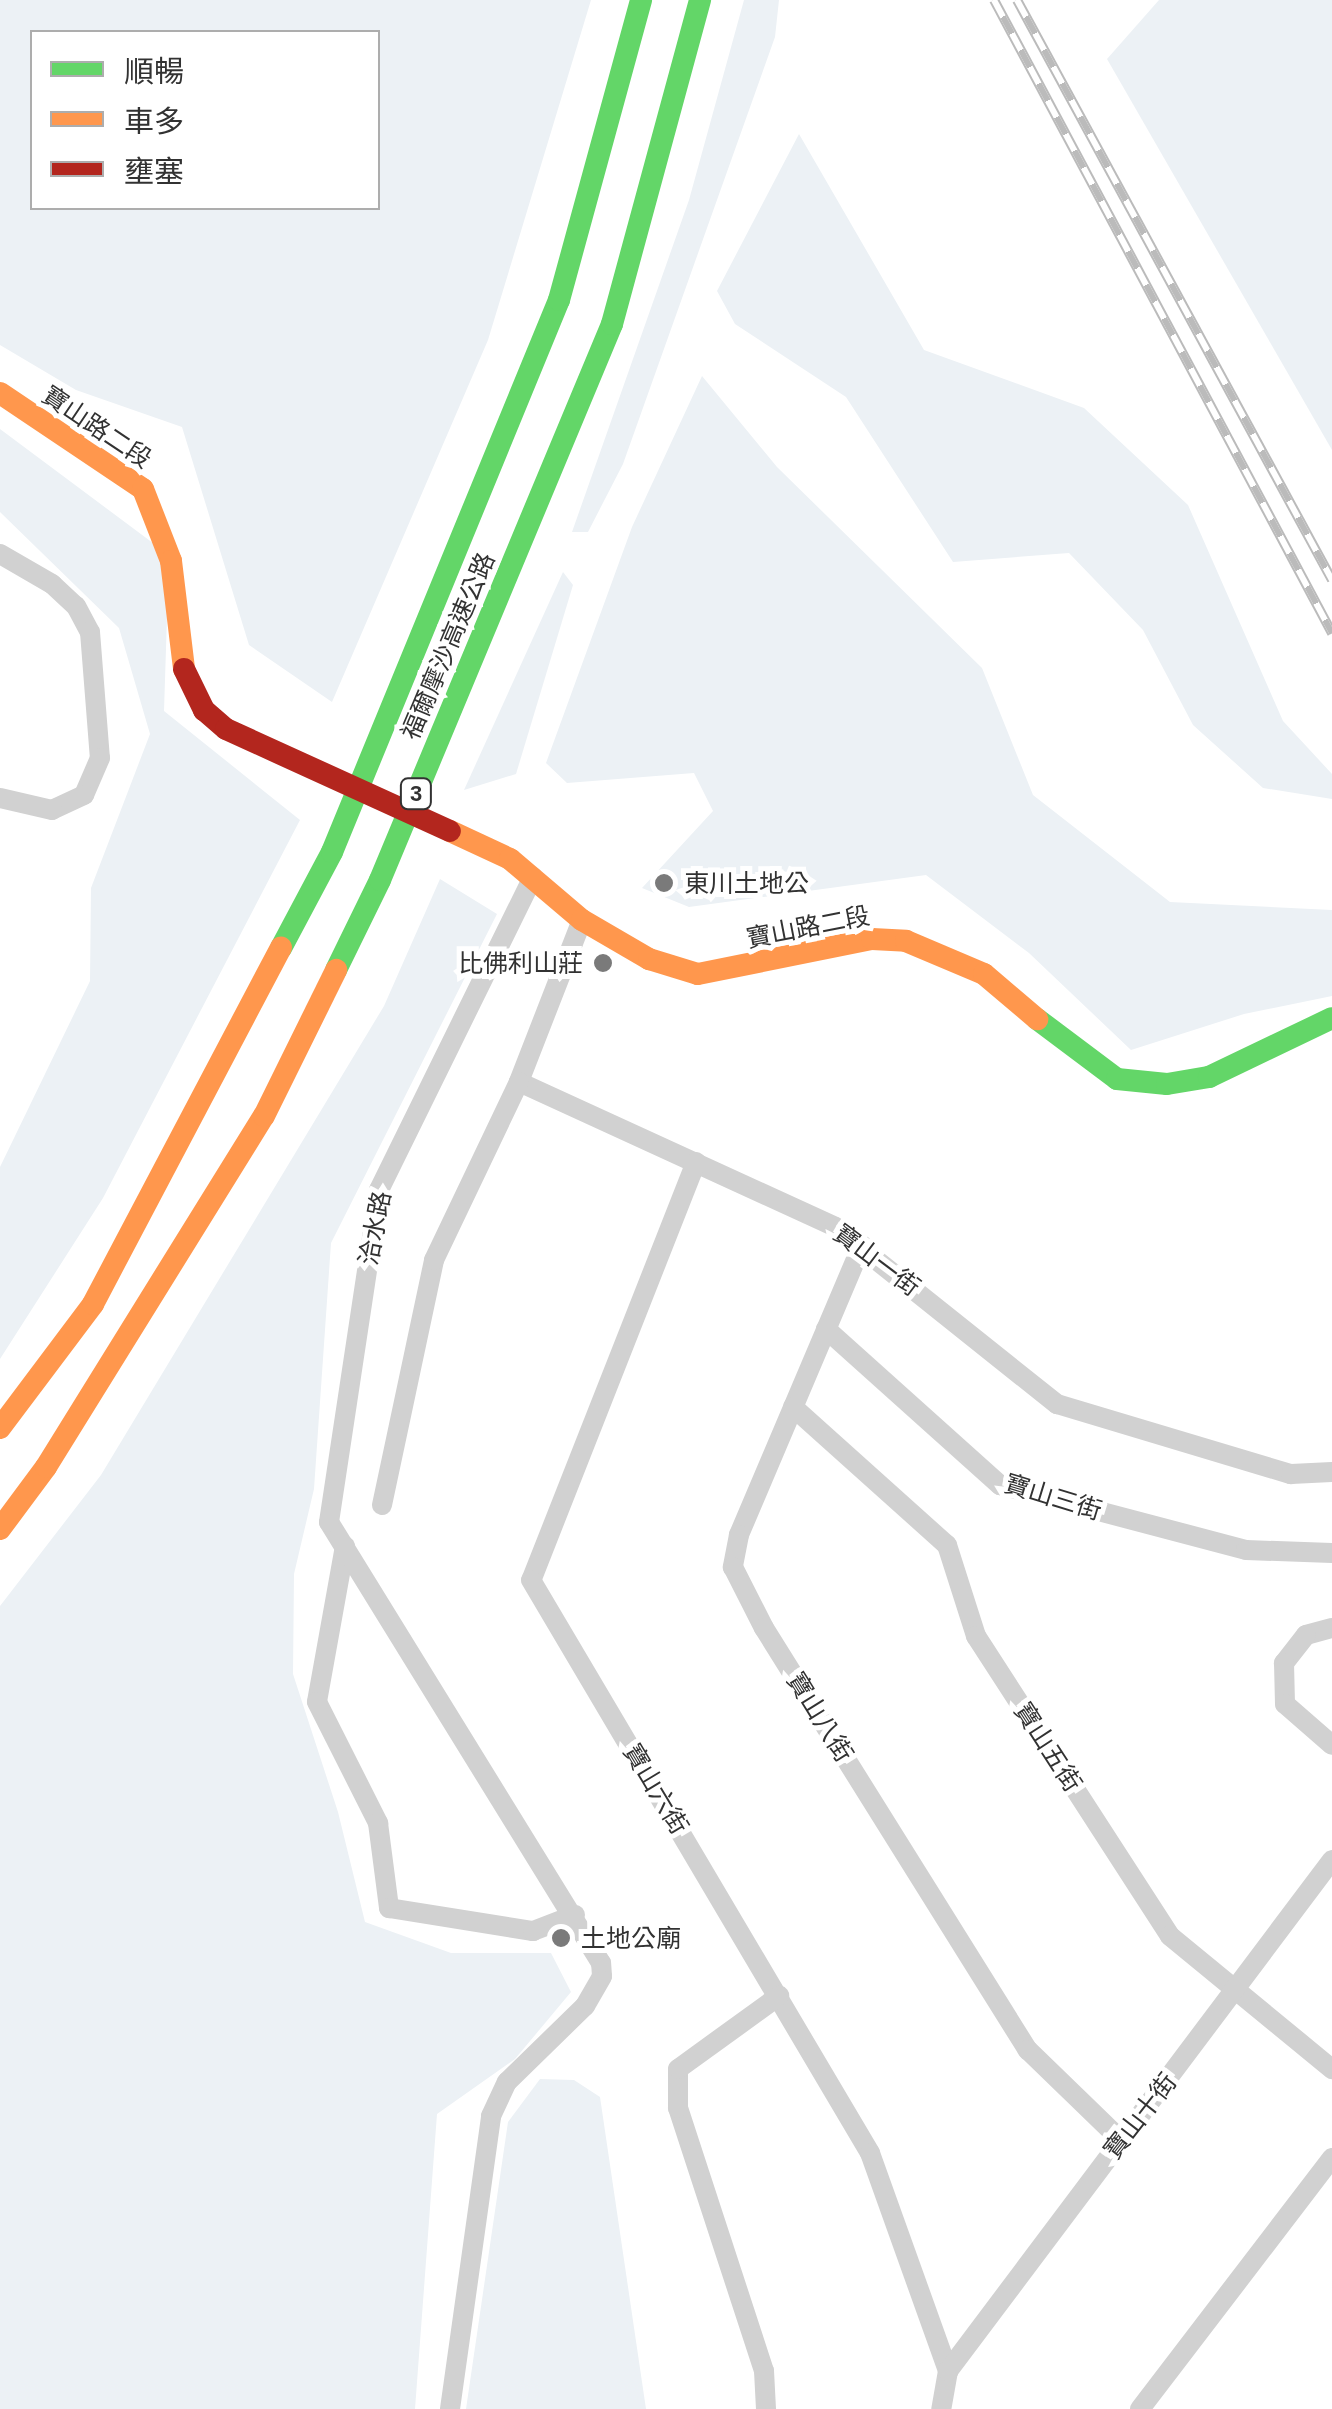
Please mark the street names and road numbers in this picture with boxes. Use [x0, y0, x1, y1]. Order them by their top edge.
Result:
street label: 寶山路二段 [37, 380, 157, 474]
street label: 福爾摩沙高速公路 [395, 548, 501, 744]
road number: 3 [398, 777, 434, 811]
street label: 寶山路二段 [744, 900, 872, 954]
street label: 洽水路 [353, 1188, 397, 1268]
street label: 寶山一街 [828, 1218, 926, 1302]
street label: 寶山三街 [1001, 1468, 1105, 1526]
street label: 寶山八街 [781, 1667, 859, 1767]
street label: 寶山五街 [1008, 1697, 1088, 1797]
street label: 寶山六街 [617, 1738, 695, 1840]
street label: 寶山十街 [1097, 2067, 1183, 2165]

